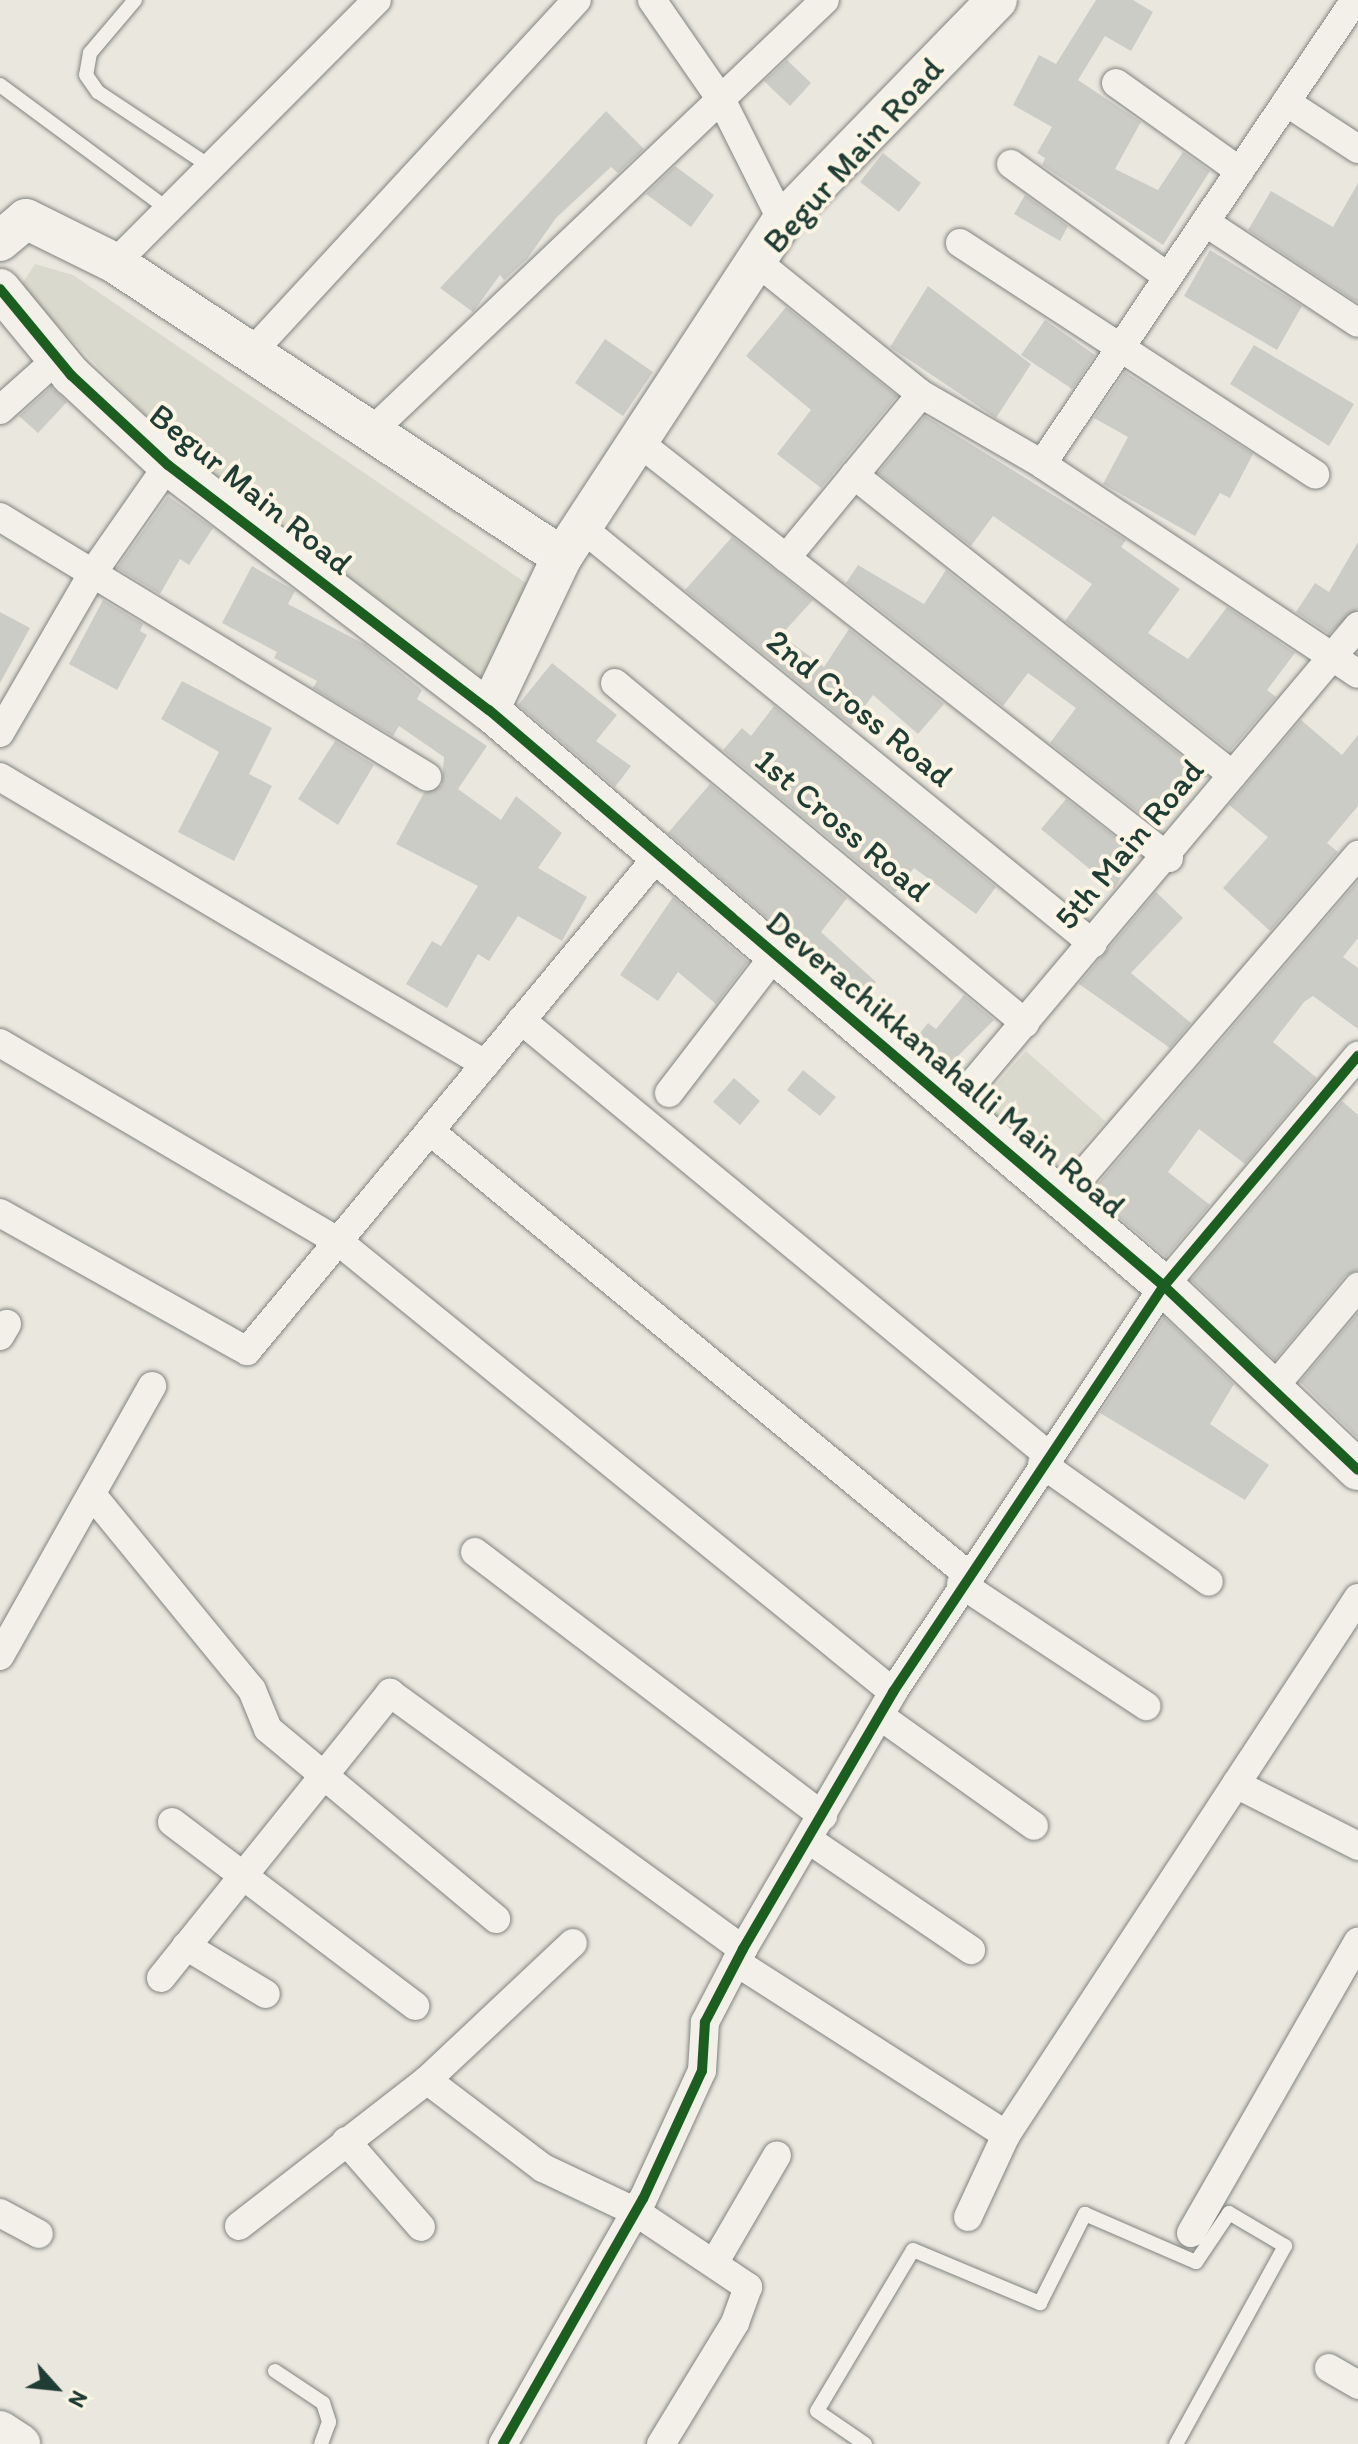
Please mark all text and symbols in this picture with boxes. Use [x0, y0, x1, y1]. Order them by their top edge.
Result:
street label: Begur Main Road [755, 49, 951, 261]
street label: Begur Main Road [142, 395, 360, 583]
street label: 2nd Cross Road [759, 621, 961, 795]
street label: 1st Cross Road [748, 740, 938, 910]
street label: 5th Main Road [1046, 751, 1212, 937]
street label: Deverachikkanahalli Main Road [758, 902, 1134, 1226]
north arrow [16, 2348, 96, 2428]
text: N [62, 2386, 93, 2412]

